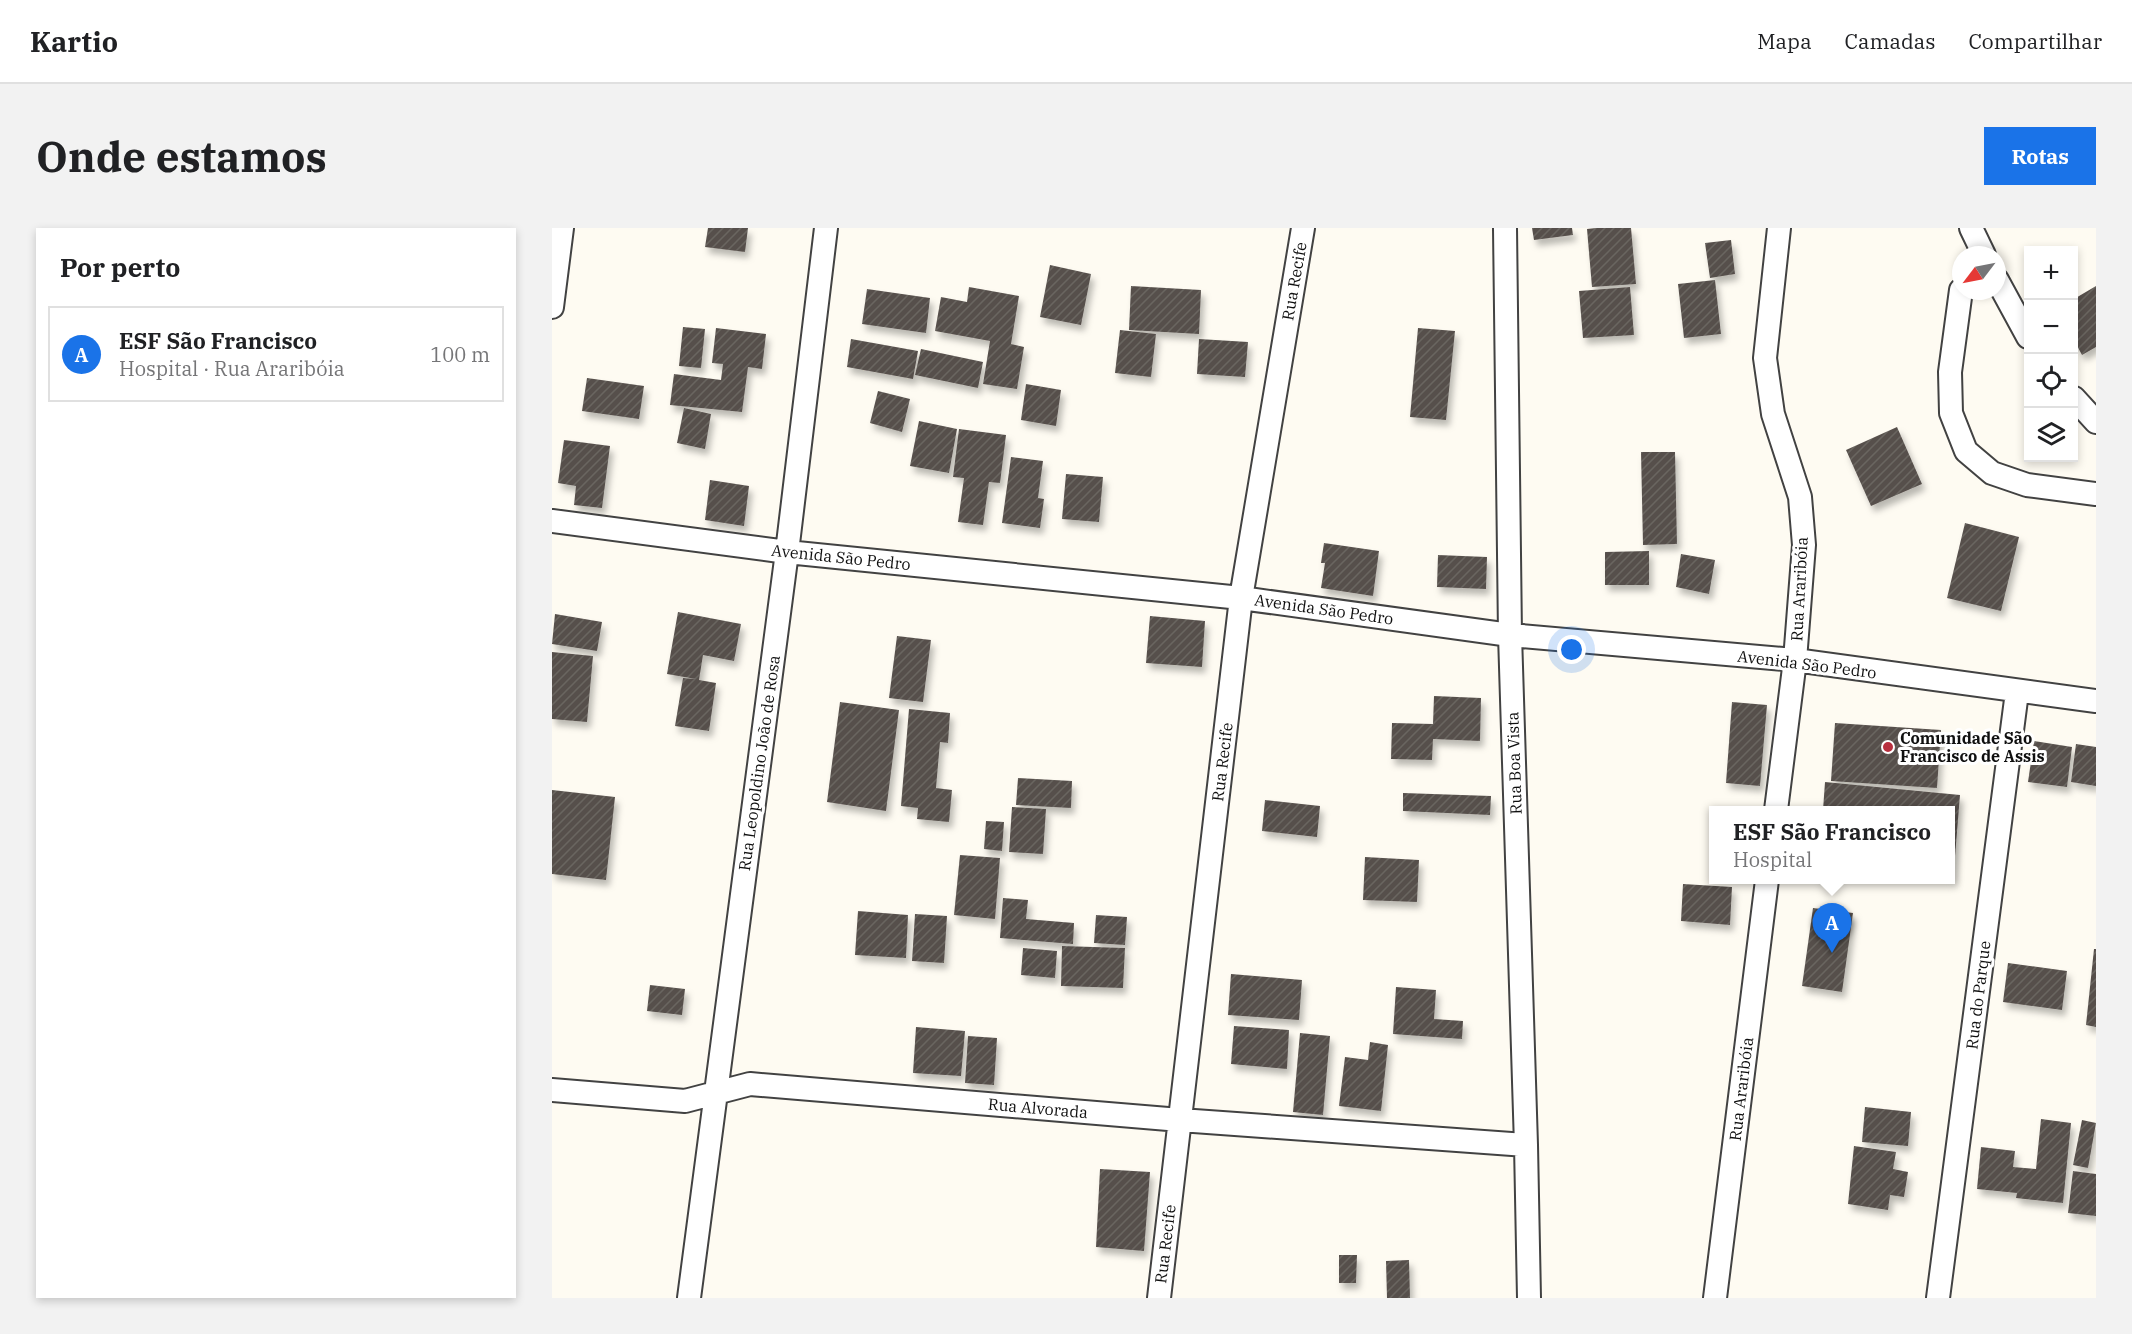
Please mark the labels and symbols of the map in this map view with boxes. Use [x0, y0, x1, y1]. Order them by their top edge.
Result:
street label: Rua Recife [1277, 240, 1311, 322]
north arrow [1952, 246, 2006, 300]
street label: Rua Araribóia [1786, 536, 1812, 642]
street label: Avenida São Pedro [770, 540, 912, 574]
street label: Avenida São Pedro [1253, 589, 1395, 629]
your location [1557, 635, 1586, 664]
street label: Avenida São Pedro [1736, 646, 1878, 682]
street label: Rua Leopoldino João de Rosa [734, 654, 784, 872]
street label: Rua Boa Vista [1502, 711, 1526, 815]
street label: Rua Recife [1207, 721, 1237, 803]
place label: Comunidade São Francisco de Assis [1900, 728, 2045, 766]
marker: Comunidade São Francisco de Assis [1881, 740, 1895, 754]
pin: A [1812, 904, 1852, 953]
street label: Rua do Parque [1961, 940, 1995, 1050]
street label: Rua Araribóia [1725, 1036, 1757, 1142]
street label: Rua Alvorada [987, 1094, 1089, 1122]
street label: Rua Recife [1150, 1203, 1180, 1285]

